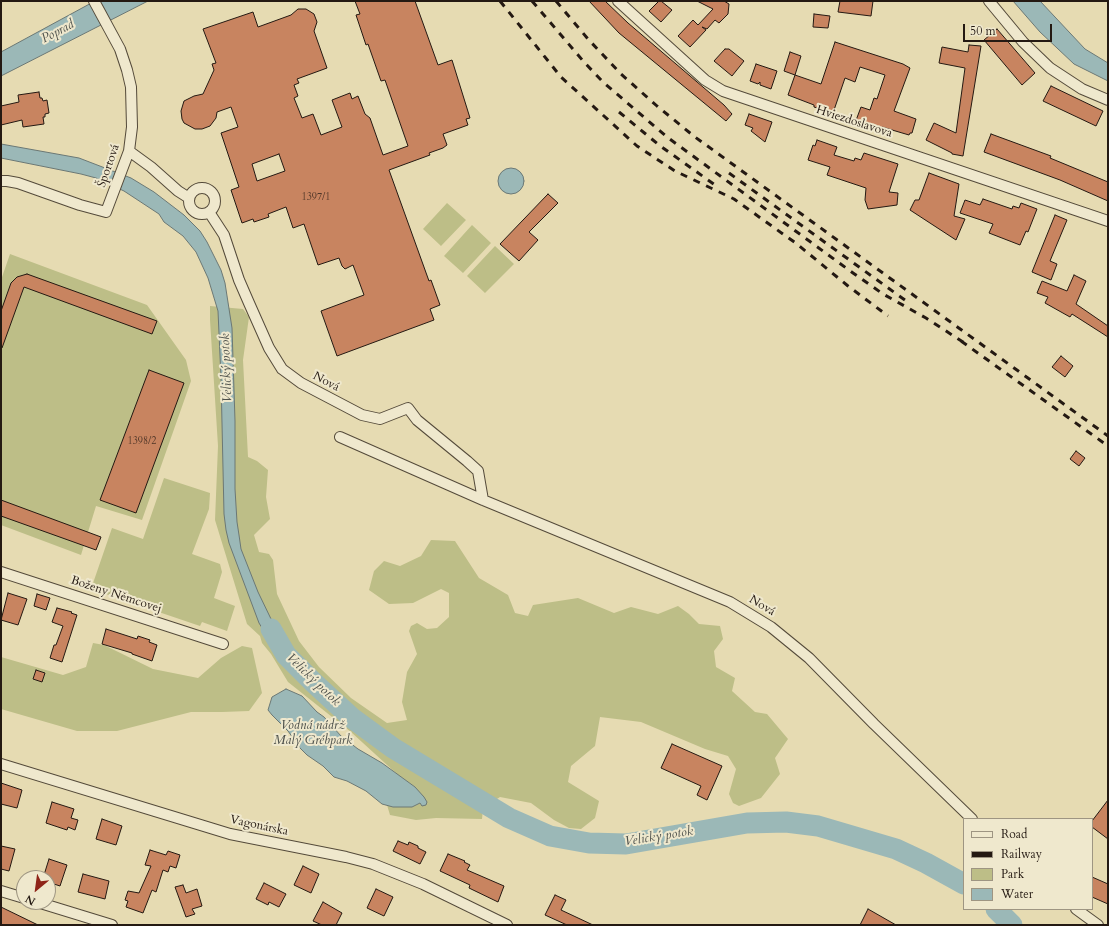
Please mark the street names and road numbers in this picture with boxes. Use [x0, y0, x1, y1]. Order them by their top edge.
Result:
street label: Hviezdoslavova [814, 103, 894, 141]
street label: Športová [95, 142, 123, 190]
street label: Nová [310, 369, 342, 395]
street label: Boženy Němcovej [69, 574, 163, 616]
street label: Nová [746, 593, 778, 619]
street label: Vagonárska [229, 813, 289, 839]

